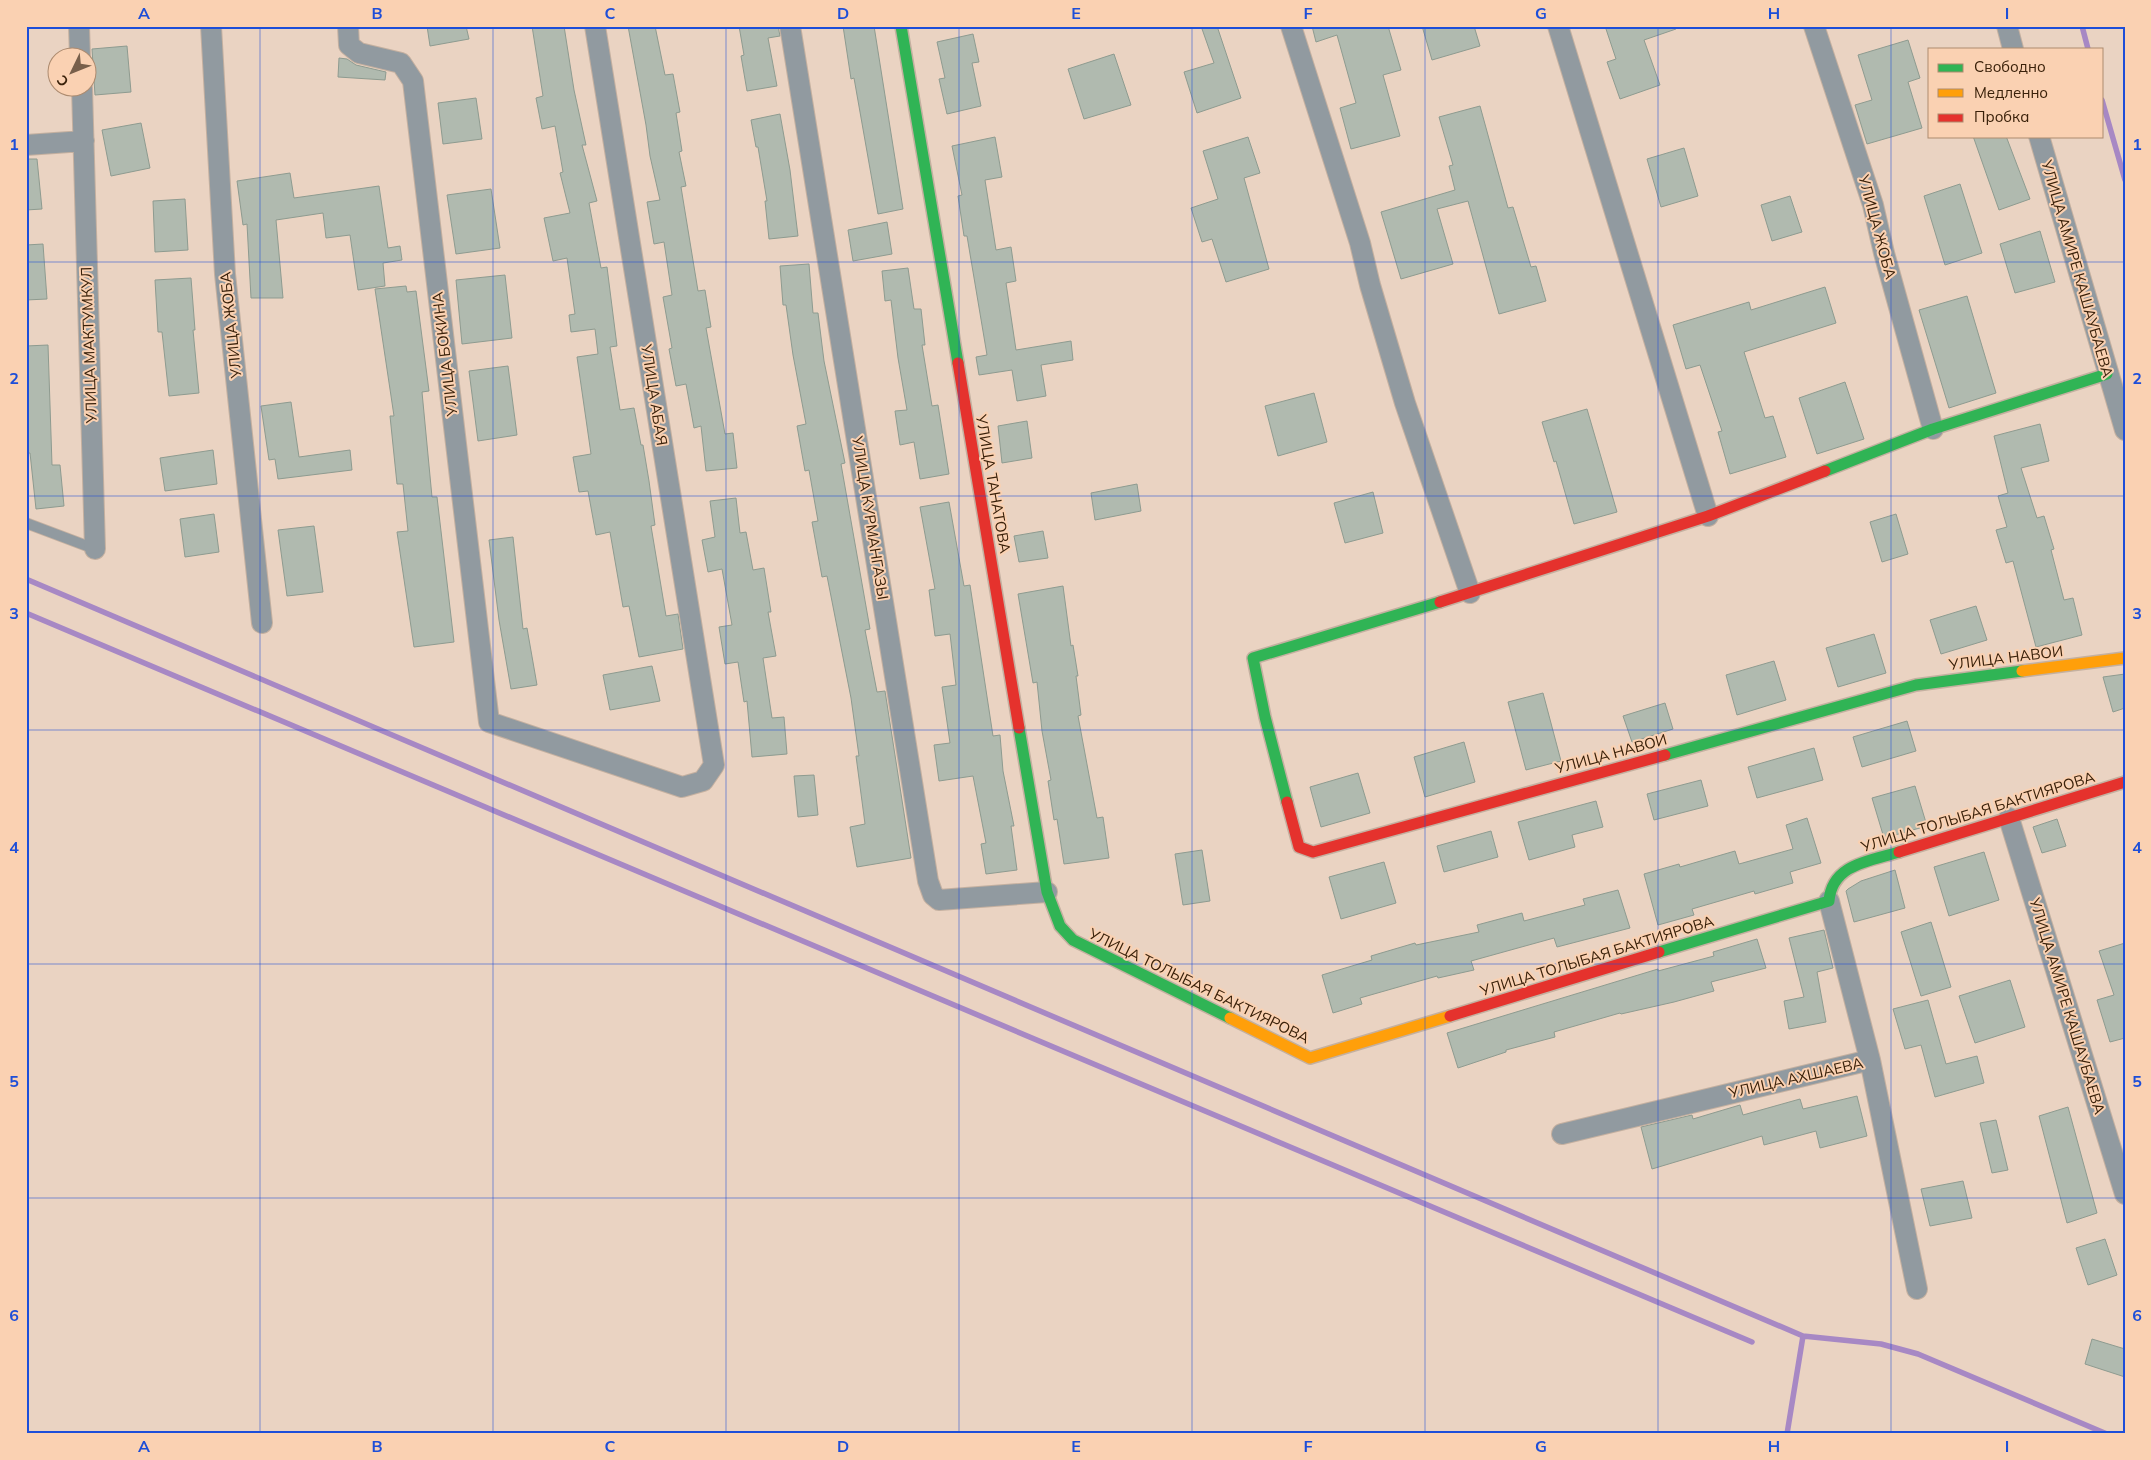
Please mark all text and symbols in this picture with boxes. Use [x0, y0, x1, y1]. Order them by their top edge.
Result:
text: A [138, 3, 150, 23]
text: B [371, 3, 383, 23]
text: C [605, 3, 616, 23]
text: D [837, 3, 849, 23]
text: E [1071, 3, 1081, 23]
text: F [1303, 3, 1313, 23]
text: G [1535, 3, 1547, 23]
text: H [1768, 3, 1780, 23]
text: I [2005, 3, 2009, 23]
north arrow [48, 48, 98, 98]
legend [1928, 48, 2104, 138]
text: Свободно [1974, 57, 2046, 76]
text: С [53, 71, 72, 91]
text: Медленно [1974, 83, 2048, 102]
text: Пробка [1974, 107, 2029, 126]
text: 1 [9, 134, 19, 154]
text: 1 [2132, 134, 2142, 154]
street label: УЛИЦА АМИРЕ КАШАУБАЕВА [2037, 157, 2118, 380]
street label: УЛИЦА ЖОБА [1854, 172, 1901, 281]
street label: УЛИЦА МАКТУМКУЛ [76, 267, 101, 425]
street label: УЛИЦА ЖОБА [215, 271, 246, 380]
street label: УЛИЦА БОКИНА [427, 291, 462, 418]
street label: УЛИЦА АБАЯ [637, 342, 672, 447]
text: 2 [9, 368, 19, 388]
text: 2 [2132, 368, 2142, 388]
street label: УЛИЦА ТАНАТОВА [972, 412, 1015, 555]
street label: УЛИЦА КУРМАНГАЗЫ [848, 434, 893, 601]
text: 3 [9, 603, 19, 623]
text: 3 [2132, 603, 2142, 623]
street label: УЛИЦА НАВОИ [1947, 641, 2064, 674]
street label: УЛИЦА НАВОИ [1552, 729, 1669, 778]
street label: УЛИЦА ТОЛЫБАЯ БАКТИЯРОВА [1858, 767, 2097, 856]
text: 4 [9, 837, 19, 857]
text: 4 [2132, 837, 2142, 857]
street label: УЛИЦА АМИРЕ КАШАУБАЕВА [2025, 894, 2109, 1116]
street label: УЛИЦА ТОЛЫБАЯ БАКТИЯРОВА [1477, 911, 1716, 1000]
street label: УЛИЦА ТОЛЫБАЯ БАКТИЯРОВА [1085, 923, 1313, 1047]
street label: УЛИЦА АХШАЕВА [1726, 1053, 1865, 1102]
text: 5 [9, 1071, 19, 1091]
text: 5 [2132, 1071, 2142, 1091]
text: 6 [9, 1305, 19, 1325]
text: 6 [2132, 1305, 2142, 1325]
text: A [138, 1436, 150, 1456]
text: B [371, 1436, 383, 1456]
text: C [605, 1436, 616, 1456]
text: D [837, 1436, 849, 1456]
text: E [1071, 1436, 1081, 1456]
text: F [1303, 1436, 1313, 1456]
text: G [1535, 1436, 1547, 1456]
text: H [1768, 1436, 1780, 1456]
text: I [2005, 1436, 2009, 1456]

